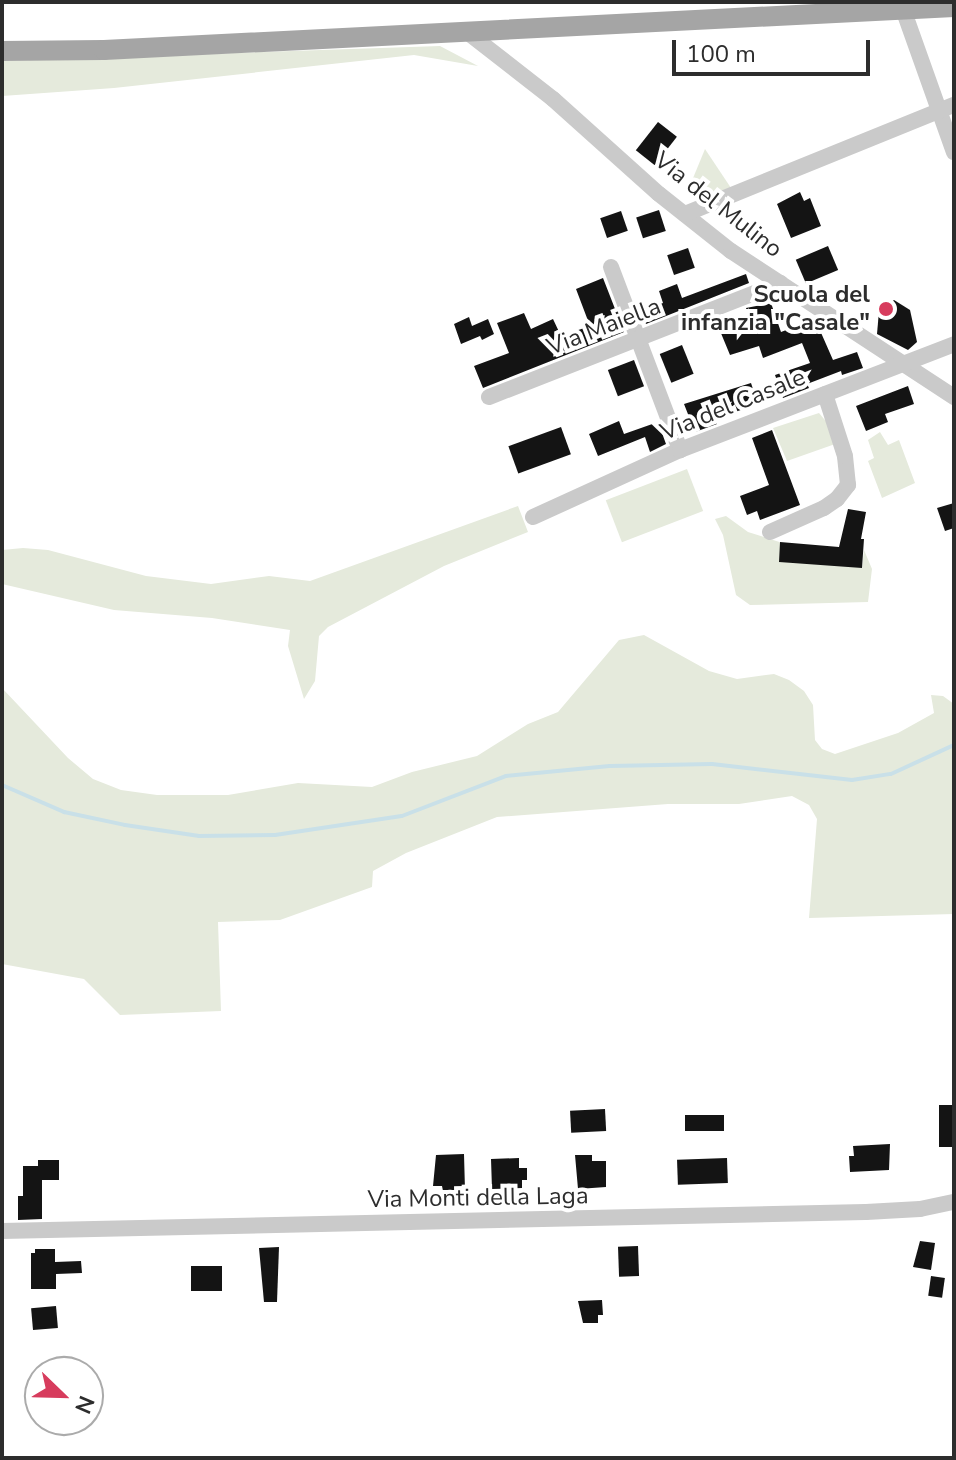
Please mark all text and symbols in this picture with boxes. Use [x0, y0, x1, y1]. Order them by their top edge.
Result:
scale bar [676, 24, 874, 74]
text: 100 m [686, 38, 756, 70]
street label: Via del Mulino [648, 146, 788, 264]
place label: Scuola del infanzia "Casale" [681, 281, 870, 337]
street label: Via Maiella [543, 292, 665, 362]
marker: Scuola del infanzia "Casale" [877, 300, 895, 318]
street label: Via del Casale [656, 363, 810, 447]
street label: Via Monti della Laga [367, 1182, 589, 1214]
north arrow [24, 1356, 104, 1436]
text: N [67, 1391, 101, 1418]

